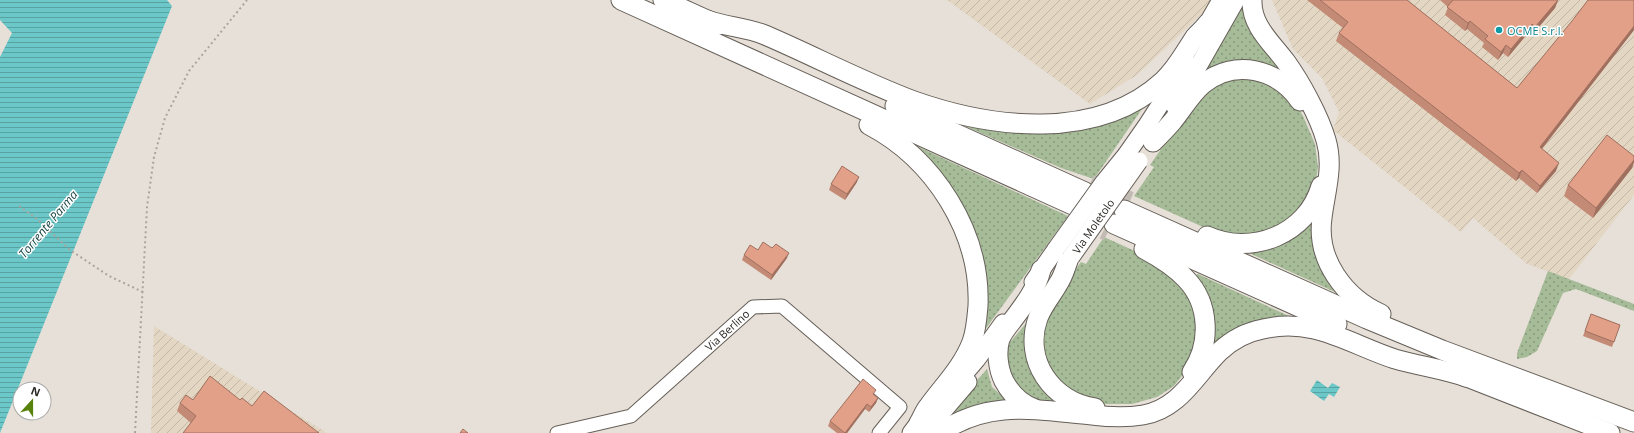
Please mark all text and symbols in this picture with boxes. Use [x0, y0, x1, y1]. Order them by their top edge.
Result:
place label: OCME S.r.l. [1507, 23, 1563, 38]
marker: OCME S.r.l. [1494, 25, 1504, 35]
water label: Torrente Parma [15, 186, 82, 262]
street label: Via Moletolo [1069, 195, 1118, 256]
street label: Via Berlino [702, 306, 753, 354]
north arrow [12, 381, 52, 421]
text: N [29, 383, 43, 400]

